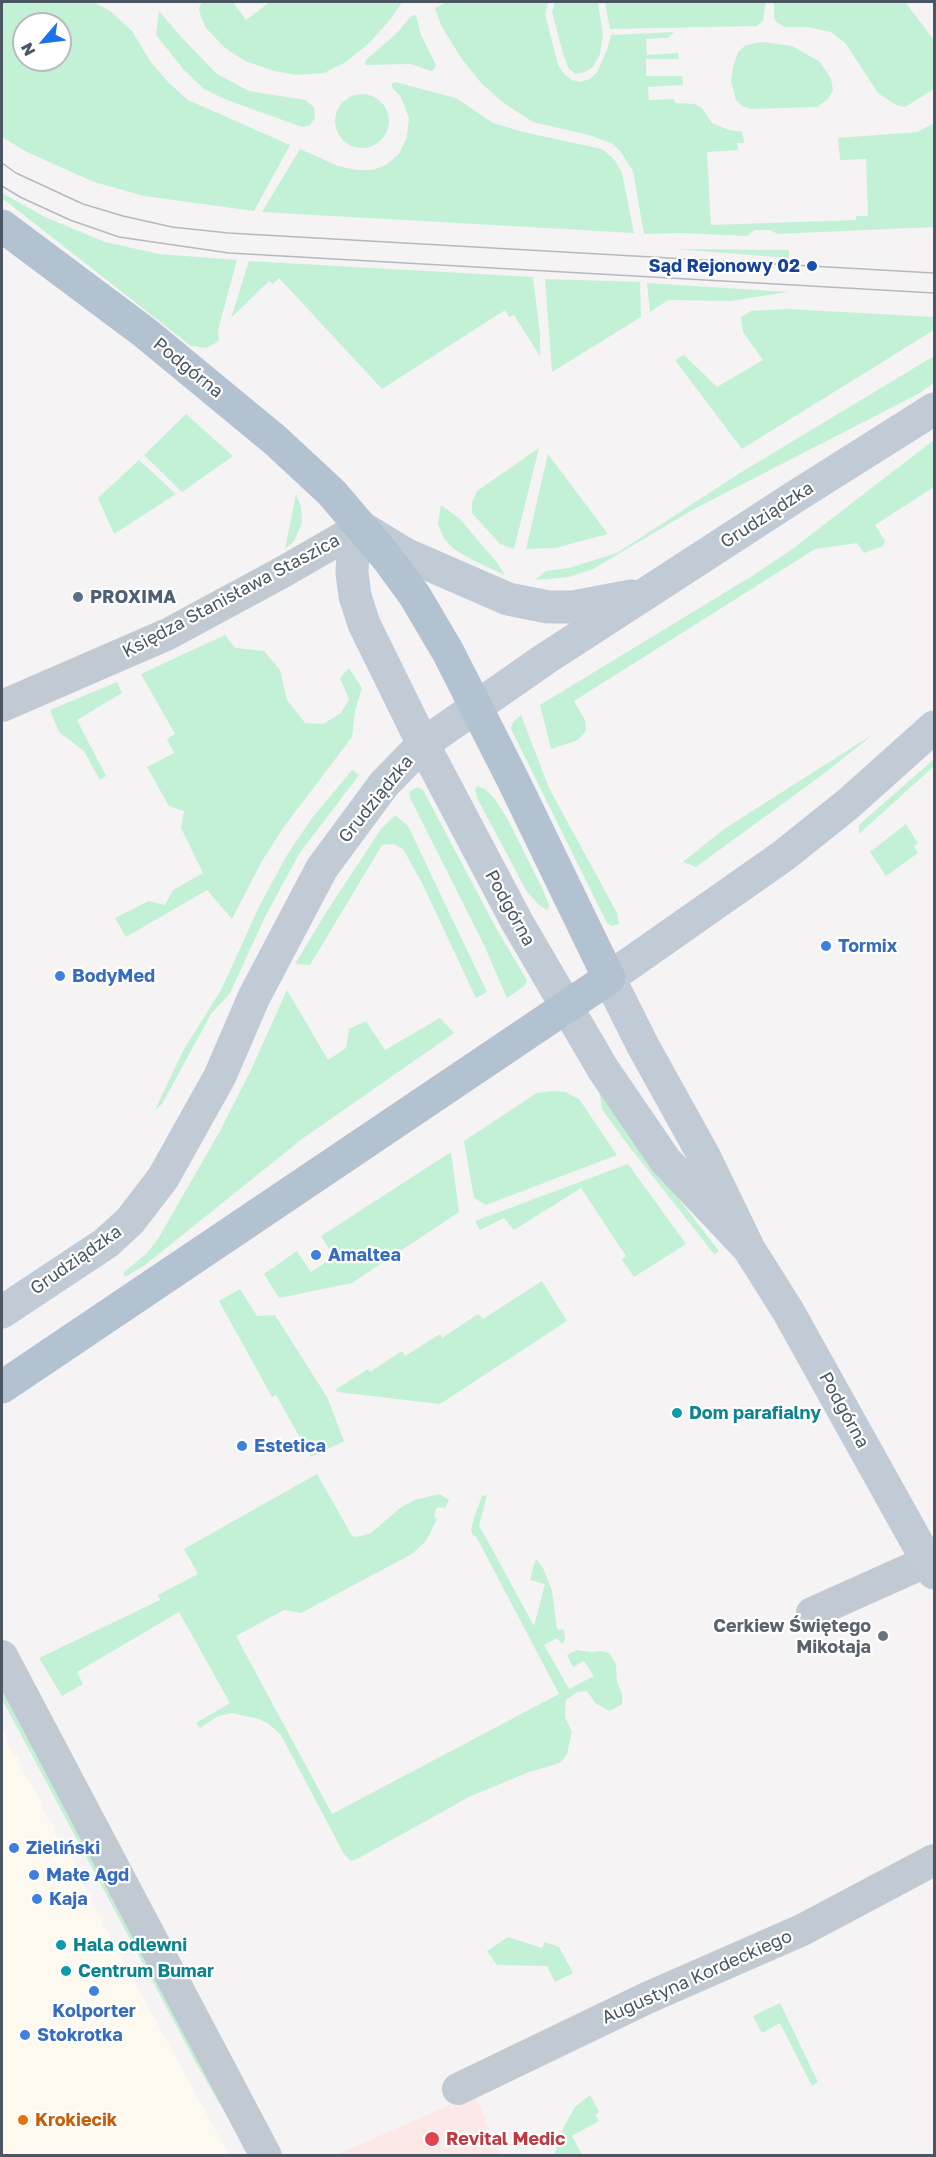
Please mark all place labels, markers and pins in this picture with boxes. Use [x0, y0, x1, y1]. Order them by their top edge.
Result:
place label: Sąd Rejonowy 02 [648, 255, 800, 277]
marker: Sąd Rejonowy 02 [805, 259, 819, 273]
place label: PROXIMA [90, 586, 176, 608]
marker: PROXIMA [71, 590, 85, 604]
place label: Tormix [838, 935, 897, 957]
marker: Tormix [819, 939, 833, 953]
place label: BodyMed [72, 965, 155, 987]
marker: BodyMed [53, 969, 67, 983]
place label: Amaltea [328, 1244, 401, 1266]
marker: Amaltea [309, 1248, 323, 1262]
place label: Dom parafialny [689, 1402, 821, 1424]
marker: Dom parafialny [670, 1406, 684, 1420]
place label: Estetica [254, 1435, 326, 1457]
marker: Estetica [235, 1439, 249, 1453]
place label: Cerkiew Świętego Mikołaja [713, 1615, 871, 1658]
marker: Cerkiew Świętego Mikołaja [876, 1629, 890, 1643]
place label: Zieliński [26, 1837, 100, 1859]
marker: Zieliński [7, 1841, 21, 1855]
place label: Małe Agd [46, 1864, 129, 1886]
marker: Małe Agd [27, 1868, 41, 1882]
place label: Kaja [49, 1888, 88, 1910]
marker: Kaja [30, 1892, 44, 1906]
place label: Hala odlewni [73, 1934, 187, 1956]
marker: Hala odlewni [54, 1938, 68, 1952]
place label: Centrum Bumar [78, 1960, 214, 1982]
marker: Centrum Bumar [59, 1964, 73, 1978]
marker: Kolporter [87, 1984, 101, 1998]
place label: Kolporter [52, 2000, 136, 2022]
place label: Stokrotka [37, 2024, 123, 2046]
marker: Stokrotka [18, 2028, 32, 2042]
place label: Krokiecik [35, 2109, 117, 2131]
marker: Krokiecik [16, 2113, 30, 2127]
place label: Revital Medic [446, 2128, 565, 2150]
marker: Revital Medic [423, 2130, 441, 2148]

